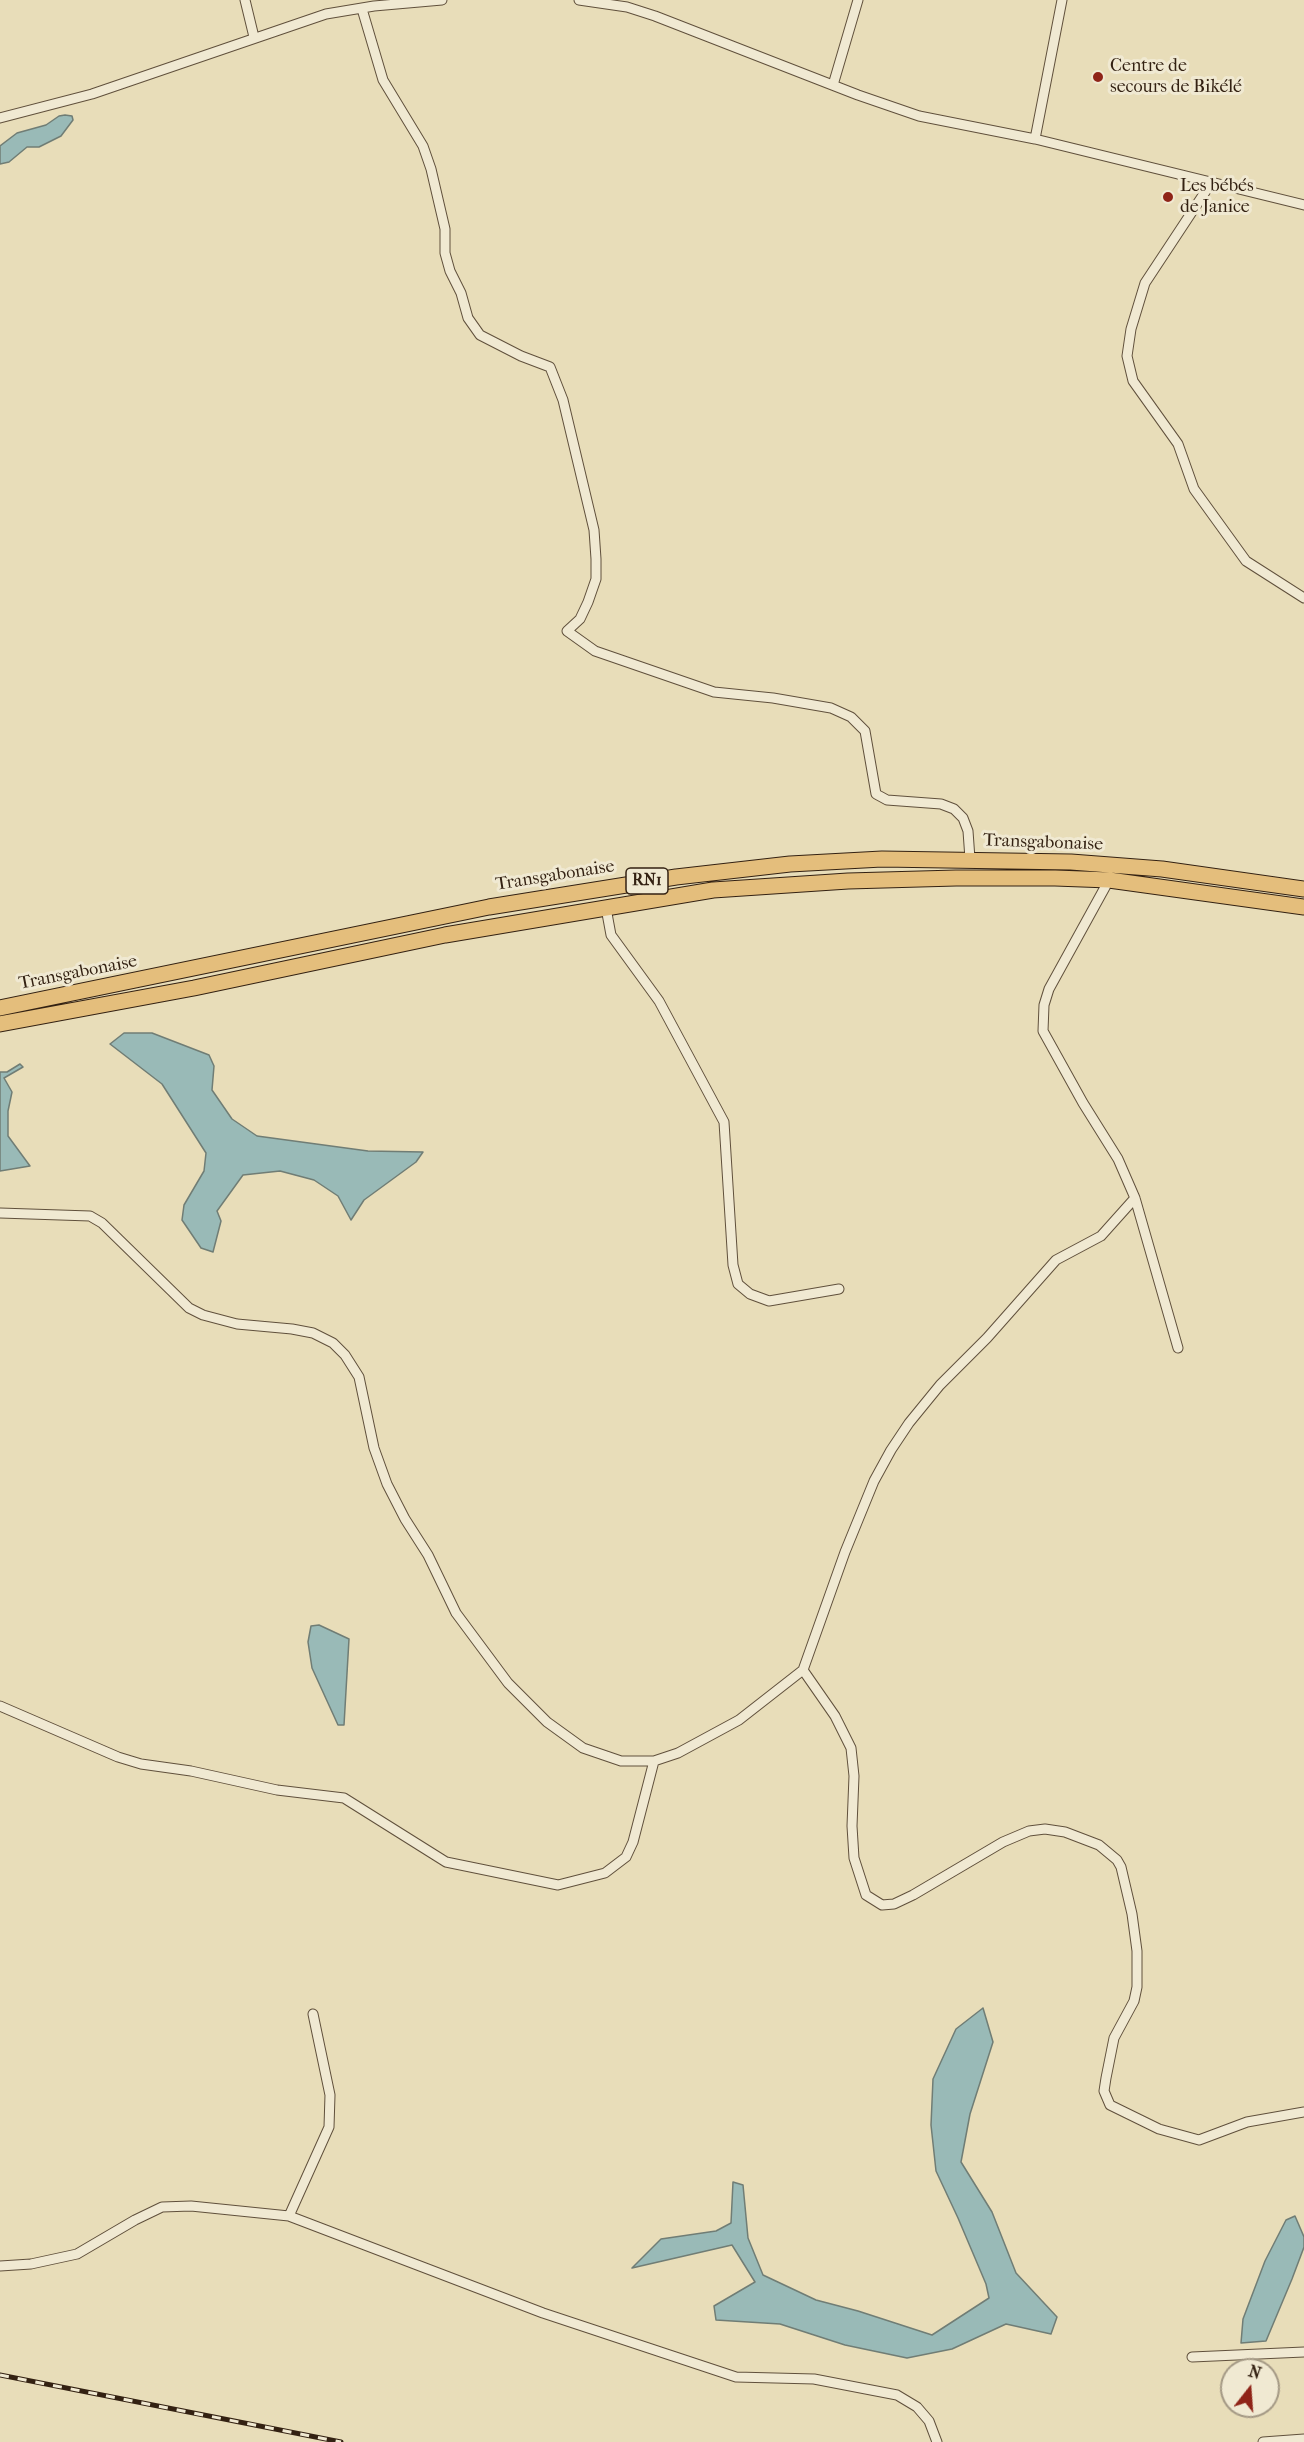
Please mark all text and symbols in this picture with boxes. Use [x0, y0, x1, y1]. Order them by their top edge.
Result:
place label: Centre de secours de Bikélé [1110, 56, 1242, 98]
marker: Centre de secours de Bikélé [1091, 70, 1105, 84]
place label: Les bébés de Janice [1180, 176, 1254, 219]
marker: Les bébés de Janice [1161, 190, 1175, 204]
street label: Transgabonaise [983, 830, 1103, 856]
street label: Transgabonaise [494, 856, 616, 896]
road number: RN1 [626, 868, 668, 894]
street label: Transgabonaise [17, 951, 139, 995]
north arrow [1220, 2358, 1280, 2418]
text: N [1246, 2361, 1263, 2383]

